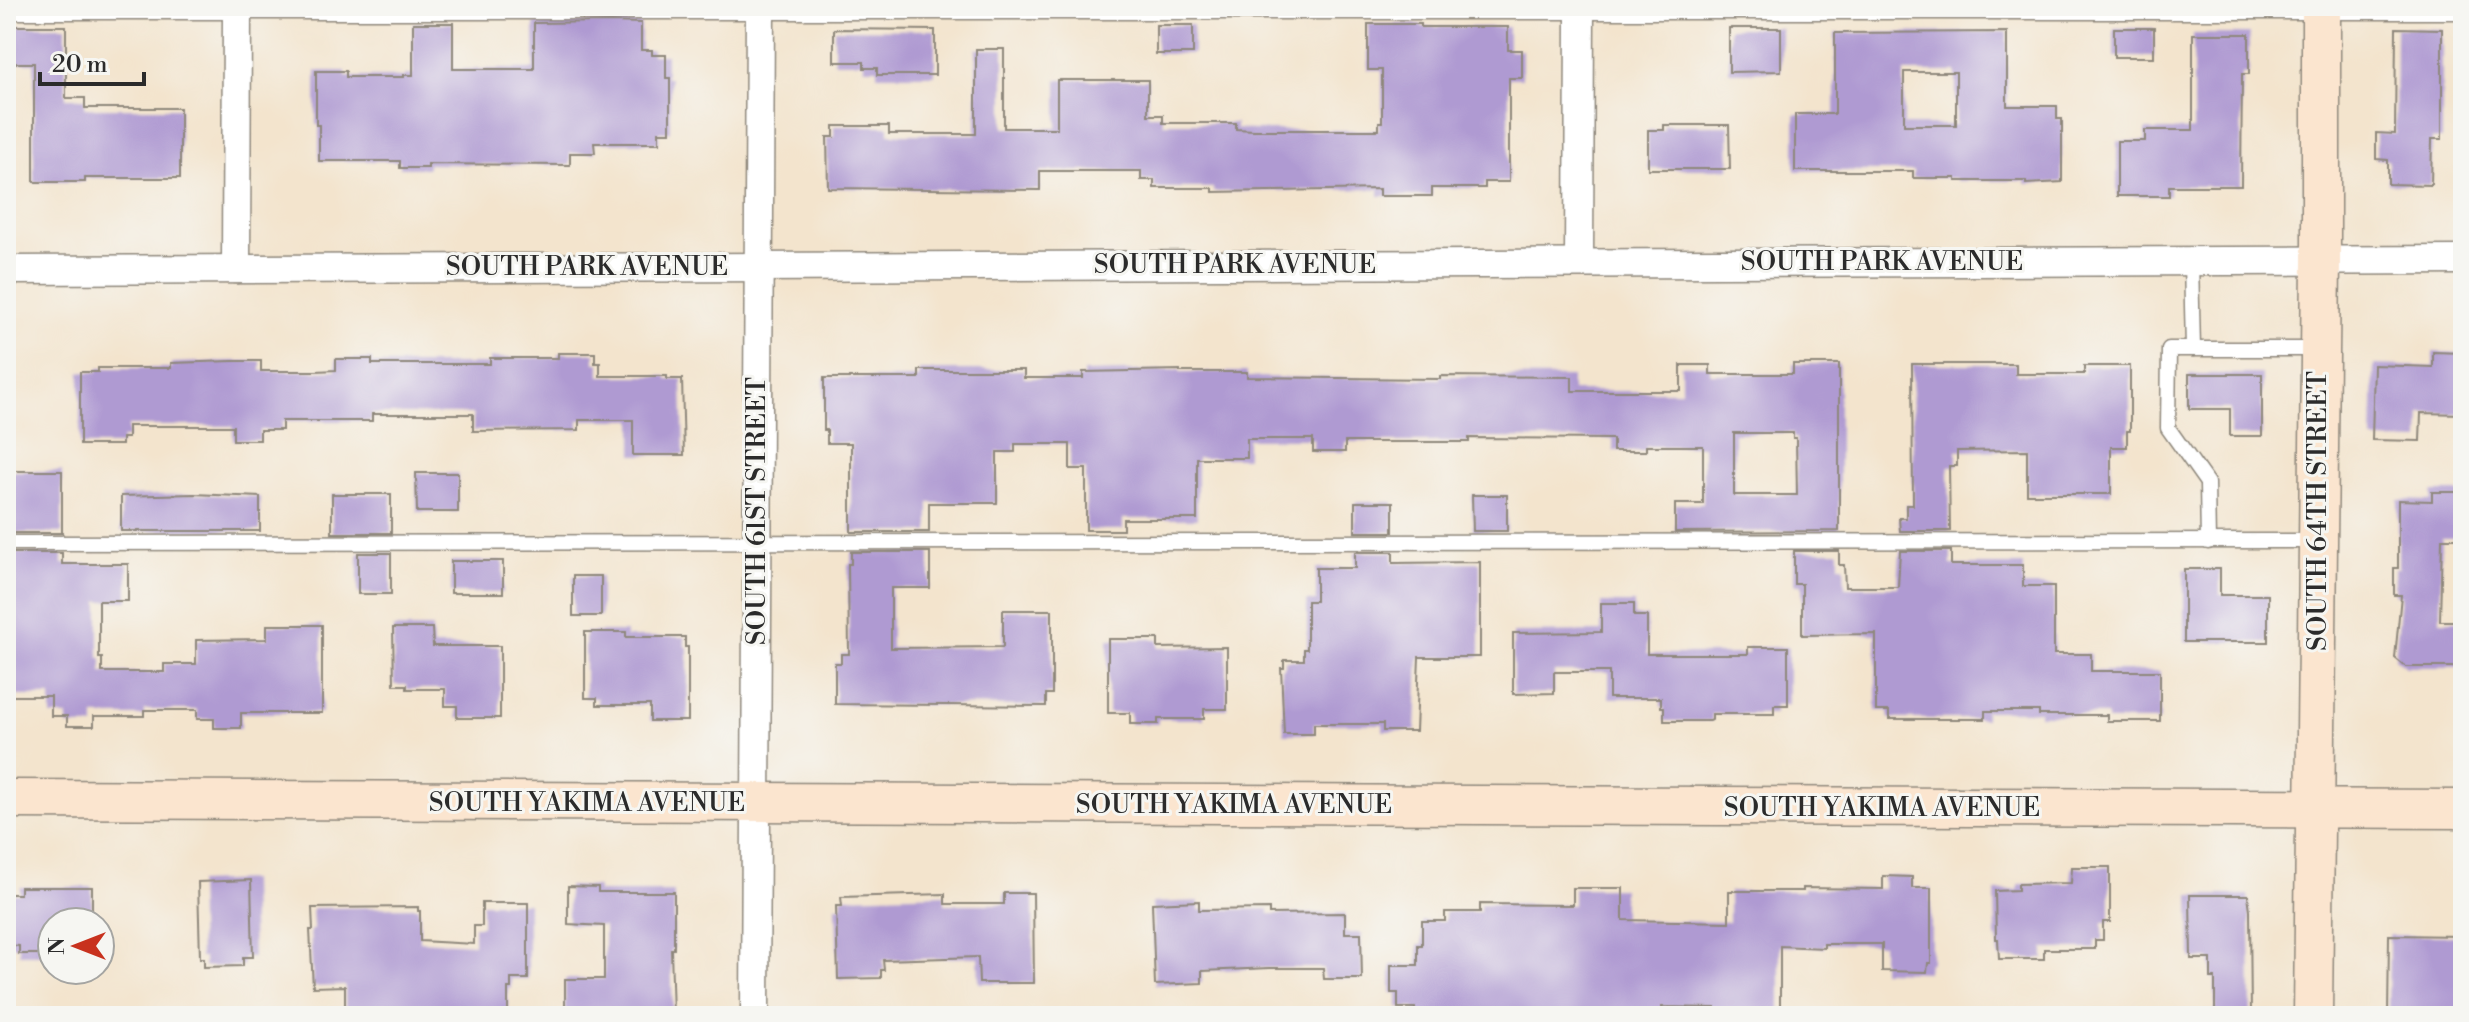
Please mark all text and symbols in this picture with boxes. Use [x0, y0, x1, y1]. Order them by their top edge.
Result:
scale bar [40, 36, 144, 86]
text: 20 m [52, 50, 108, 80]
street label: SOUTH PARK AVENUE [1741, 246, 2023, 278]
street label: SOUTH PARK AVENUE [1094, 249, 1376, 281]
street label: SOUTH PARK AVENUE [446, 251, 728, 283]
street label: SOUTH 64TH STREET [2302, 371, 2334, 651]
street label: SOUTH 61ST STREET [741, 377, 773, 645]
street label: SOUTH YAKIMA AVENUE [429, 787, 745, 819]
street label: SOUTH YAKIMA AVENUE [1076, 789, 1392, 821]
street label: SOUTH YAKIMA AVENUE [1724, 792, 2040, 824]
north arrow [36, 906, 116, 986]
text: N [44, 937, 71, 955]

